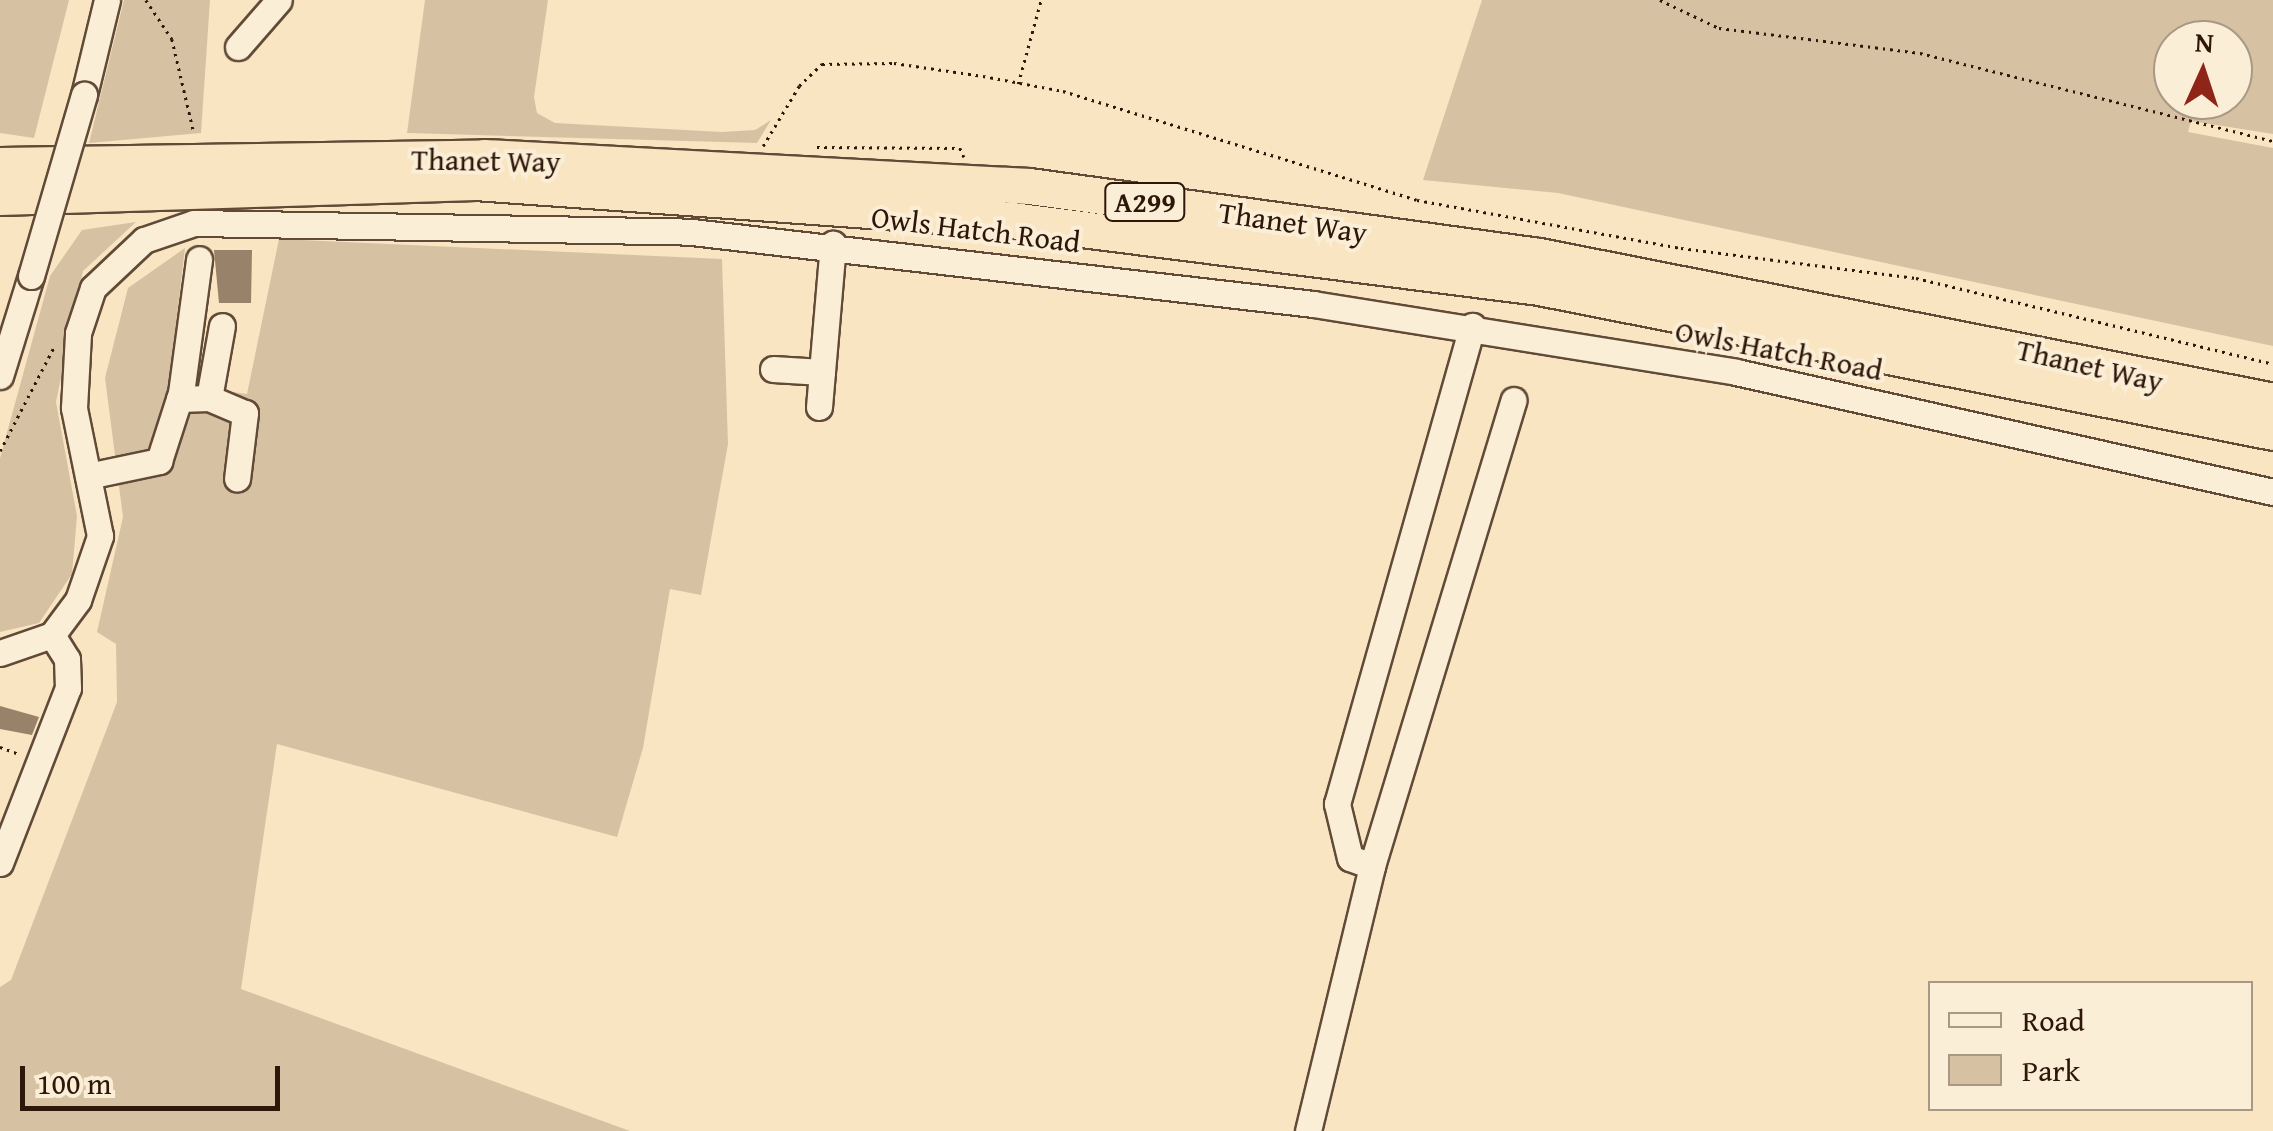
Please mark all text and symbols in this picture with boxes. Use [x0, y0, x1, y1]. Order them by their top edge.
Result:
north arrow [2153, 20, 2253, 120]
text: N [2194, 21, 2215, 63]
street label: Thanet Way [411, 141, 561, 179]
road number: A299 [1102, 179, 1188, 225]
street label: Thanet Way [1217, 194, 1369, 250]
street label: Owls Hatch Road [869, 198, 1083, 260]
street label: Owls Hatch Road [1672, 312, 1886, 388]
street label: Thanet Way [2013, 331, 2167, 399]
legend [1928, 981, 2253, 1111]
text: Road [2022, 998, 2085, 1042]
scale bar [25, 1046, 285, 1108]
text: Park [2022, 1048, 2080, 1092]
text: 100 m [37, 1061, 111, 1105]

